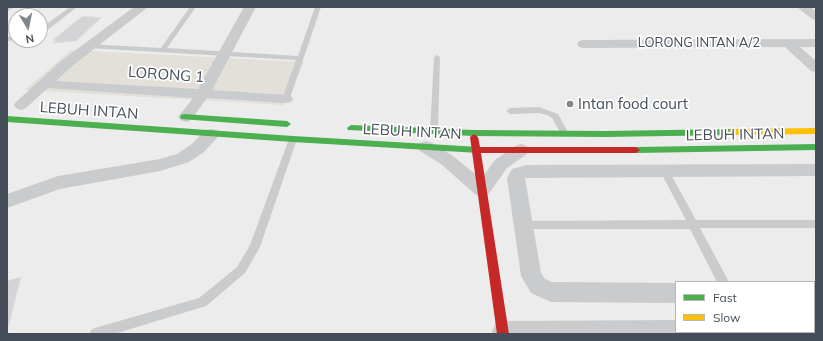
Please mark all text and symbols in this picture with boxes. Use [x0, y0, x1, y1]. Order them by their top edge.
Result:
north arrow [8, 8, 48, 48]
text: N [25, 31, 35, 46]
street label: LORONG INTAN A/2 [638, 35, 760, 51]
street label: LORONG 1 [127, 63, 205, 87]
place label: Intan food court [578, 95, 688, 113]
street label: LEBUH INTAN [39, 99, 139, 123]
marker: Intan food court [565, 99, 575, 109]
street label: LEBUH INTAN [362, 120, 462, 144]
street label: LEBUH INTAN [685, 125, 785, 145]
legend [675, 281, 815, 333]
text: Fast [713, 290, 737, 305]
text: Slow [713, 310, 741, 325]

